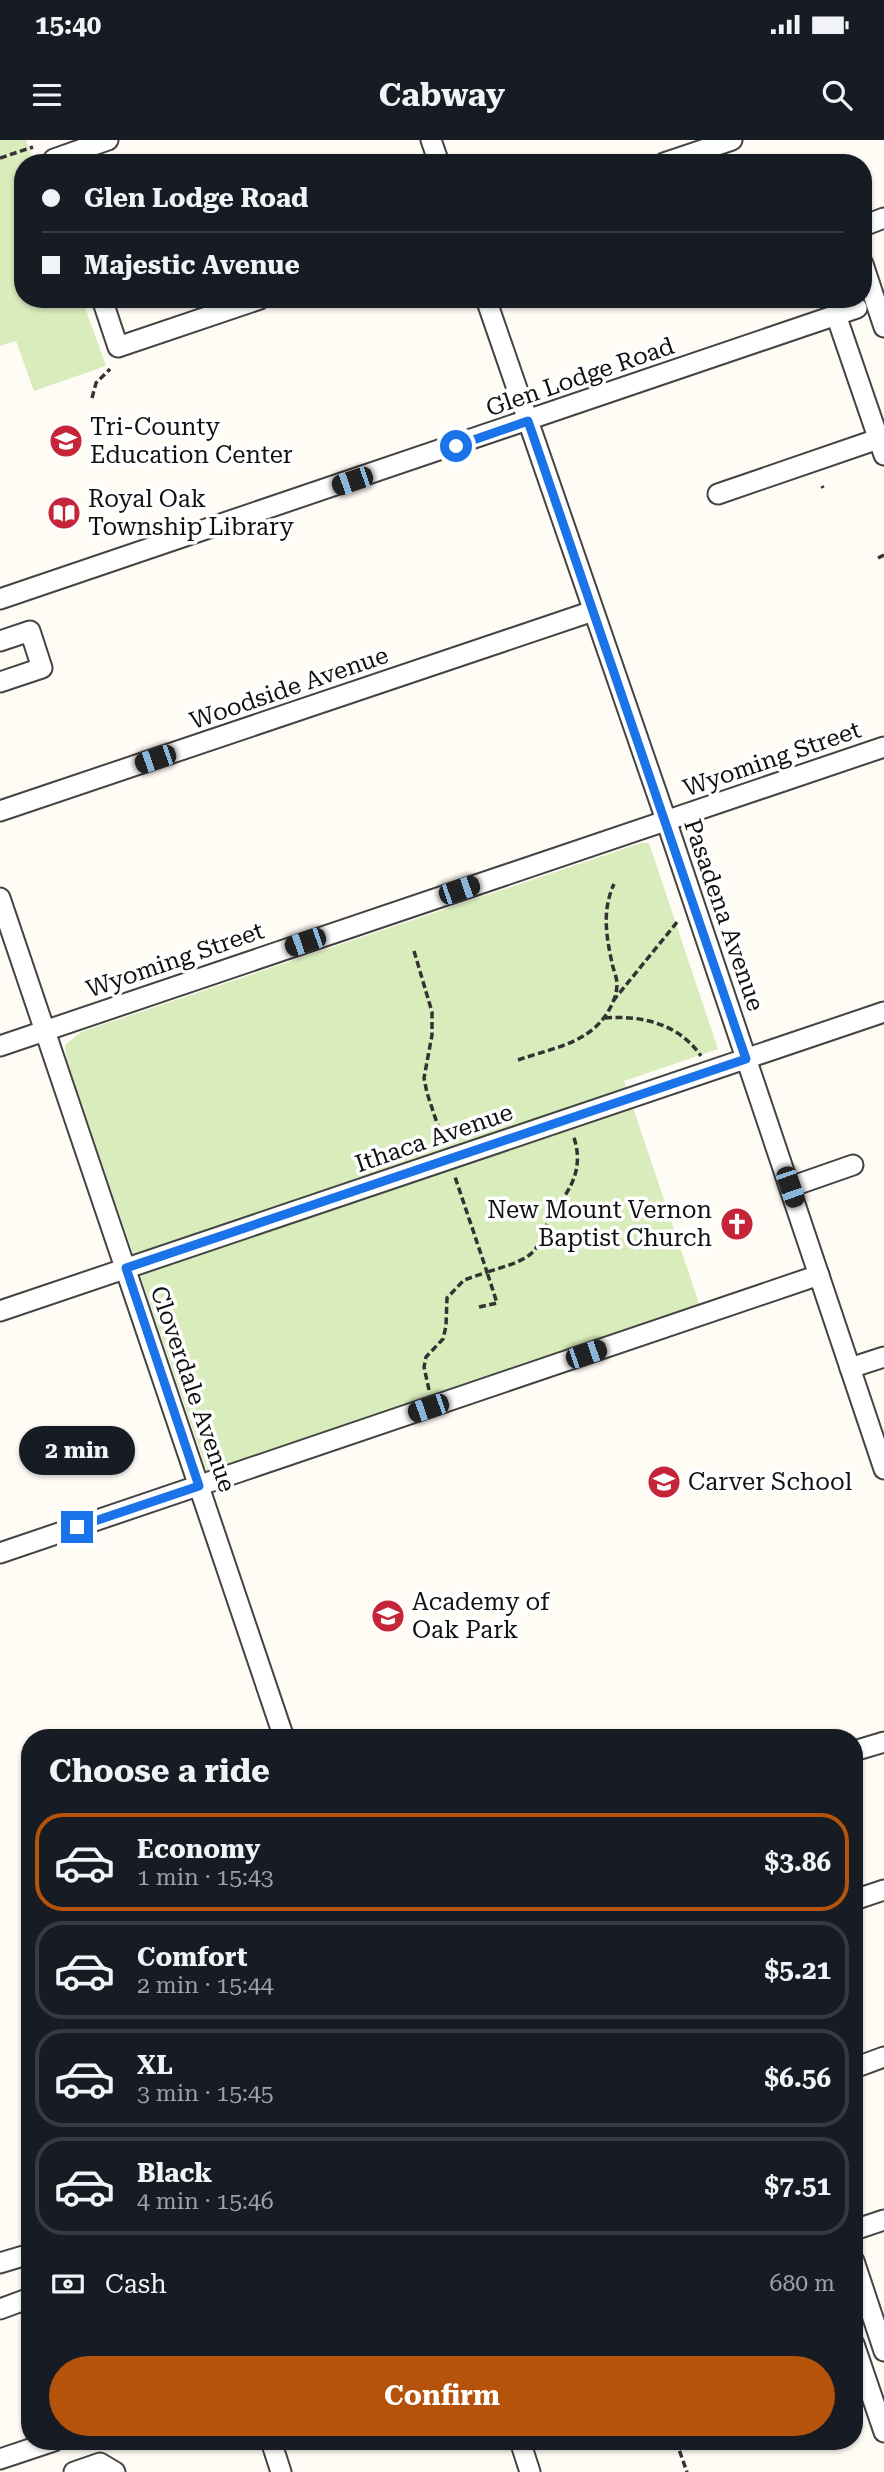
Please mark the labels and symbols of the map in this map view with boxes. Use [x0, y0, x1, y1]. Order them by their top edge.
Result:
street label: Glen Lodge Road [482, 332, 678, 422]
place label: Tri-County Education Center [90, 413, 293, 469]
school or university icon: Tri-County Education Center [47, 422, 85, 460]
route start [440, 430, 472, 462]
car [329, 464, 376, 498]
place label: Royal Oak Township Library [88, 485, 294, 541]
library icon: Royal Oak Township Library [45, 494, 83, 532]
street label: Woodside Avenue [186, 641, 392, 735]
street label: Wyoming Street [680, 715, 864, 802]
car [132, 742, 179, 776]
street label: Pasadena Avenue [678, 815, 770, 1015]
car [436, 873, 483, 907]
street label: Wyoming Street [83, 916, 267, 1003]
car [282, 925, 329, 959]
street label: Ithaca Avenue [352, 1098, 516, 1178]
car [774, 1164, 807, 1210]
place label: New Mount Vernon Baptist Church [487, 1196, 712, 1252]
church icon: New Mount Vernon Baptist Church [718, 1205, 756, 1243]
street label: Cloverdale Avenue [145, 1282, 241, 1496]
car [563, 1337, 610, 1371]
car [405, 1391, 452, 1425]
callout: 2 min [19, 1426, 135, 1474]
school or university icon: Carver School [645, 1463, 683, 1501]
place label: Carver School [688, 1468, 852, 1496]
route end [61, 1511, 93, 1543]
place label: Academy of Oak Park [412, 1588, 550, 1644]
school or university icon: Academy of Oak Park [369, 1597, 407, 1635]

